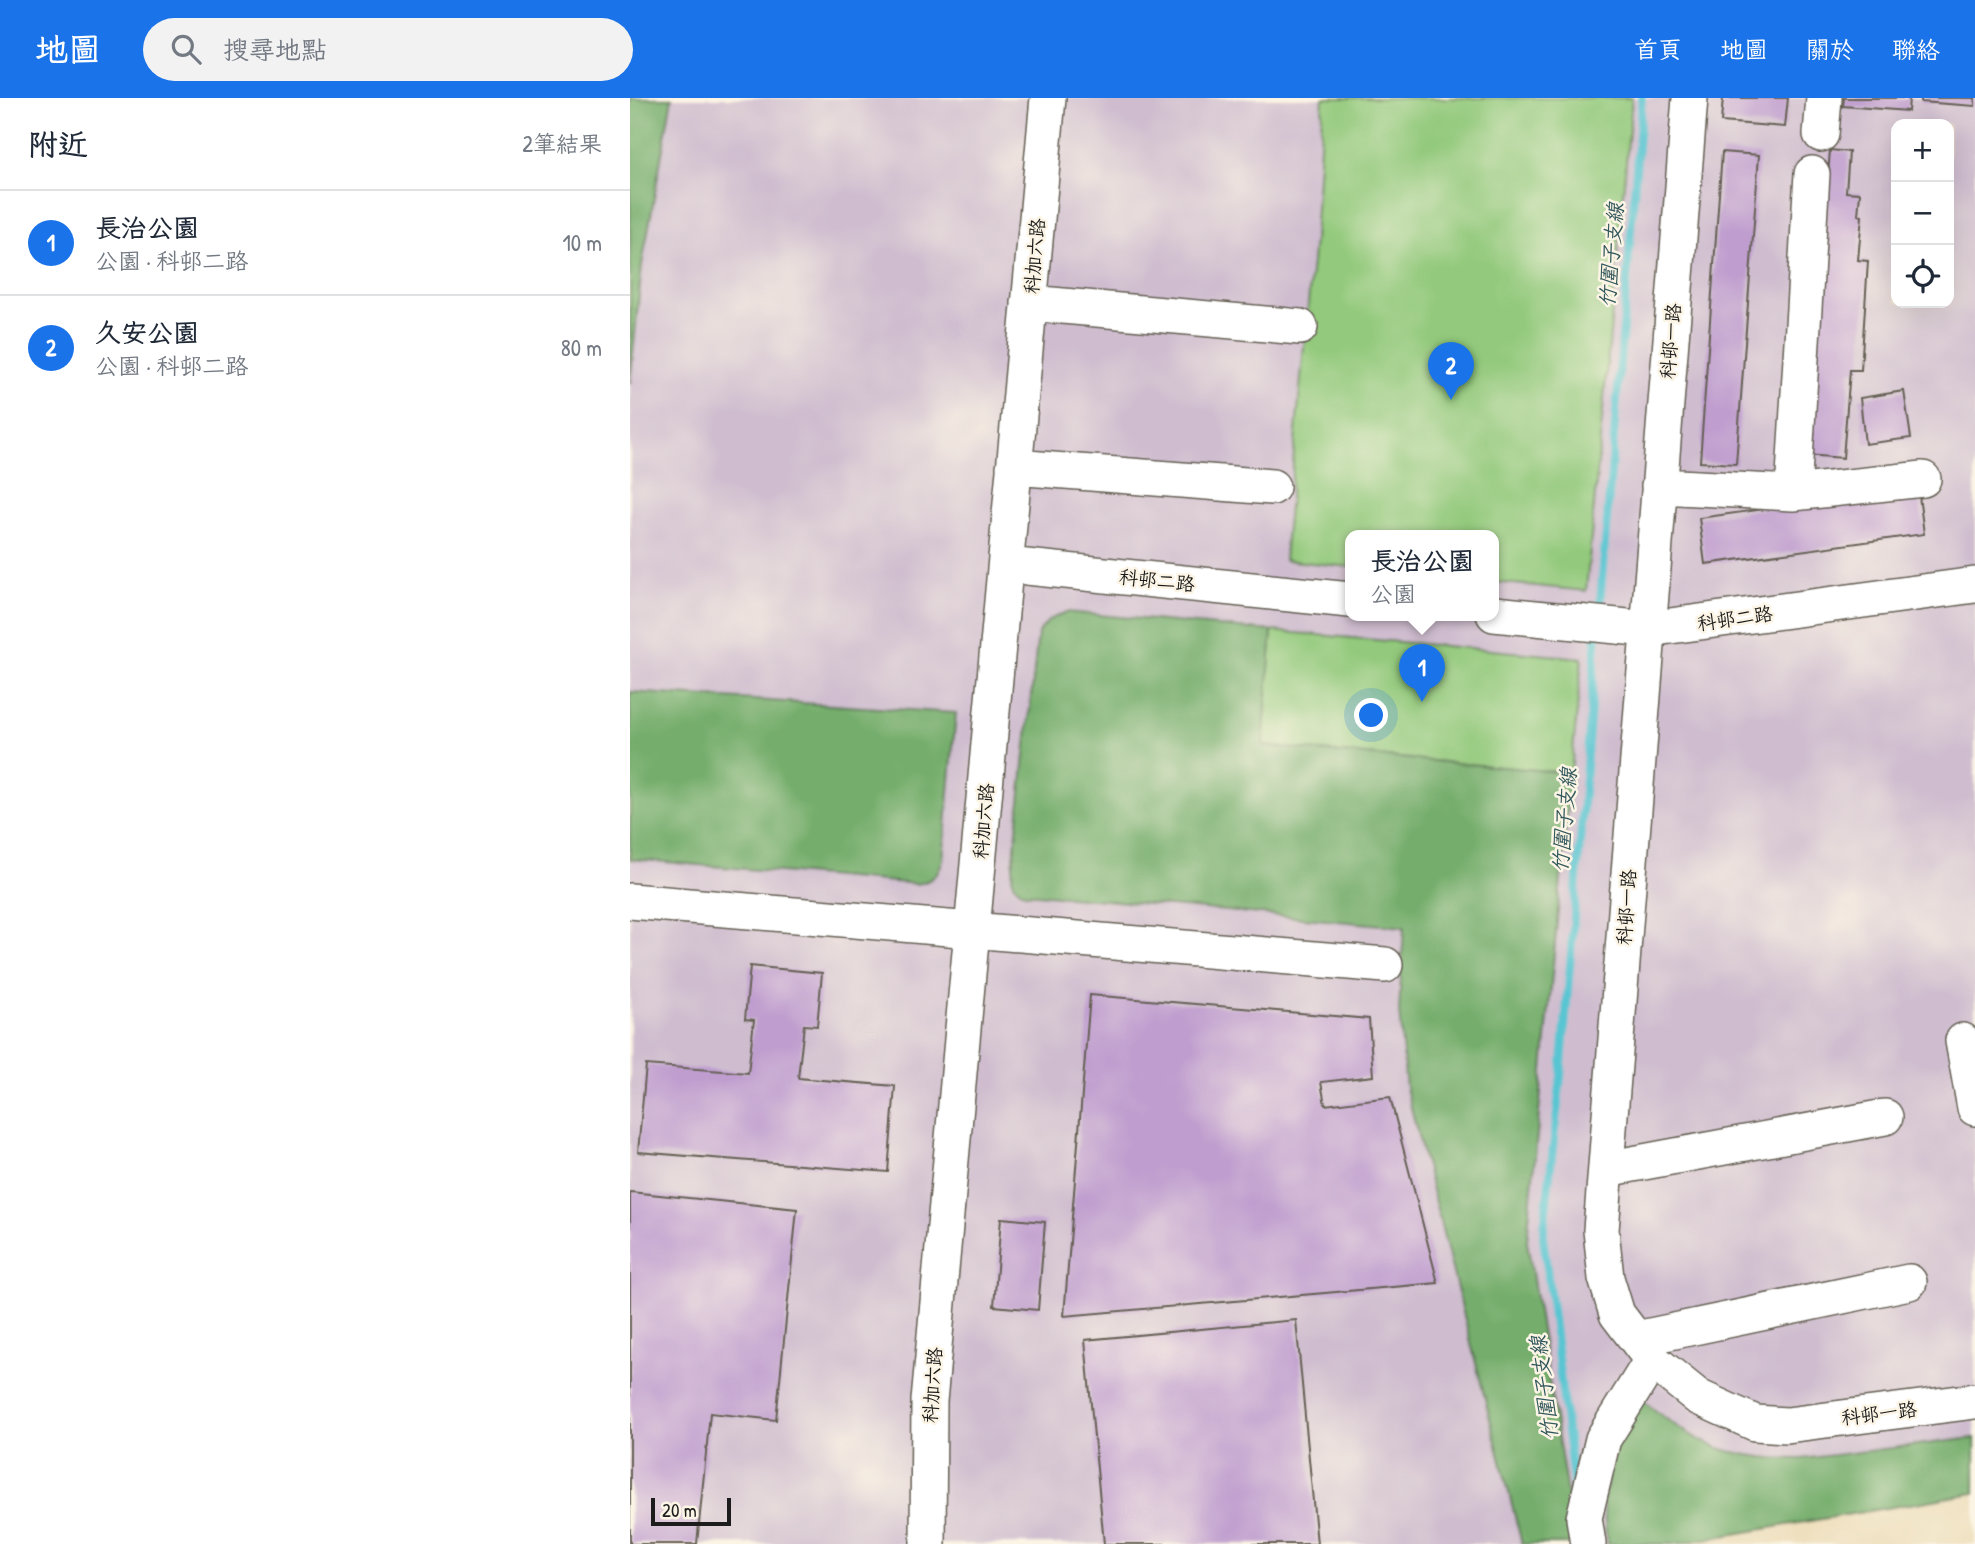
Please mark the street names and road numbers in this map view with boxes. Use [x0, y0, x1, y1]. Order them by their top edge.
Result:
street label: 科加六路 [1018, 217, 1050, 295]
street label: 科邨一路 [1654, 302, 1686, 380]
street label: 科邨二路 [1118, 563, 1196, 597]
street label: 科邨二路 [1696, 600, 1774, 636]
street label: 科加六路 [967, 782, 999, 860]
street label: 科邨一路 [1610, 868, 1642, 946]
street label: 科加六路 [916, 1346, 948, 1424]
street label: 科邨一路 [1840, 1395, 1918, 1431]

